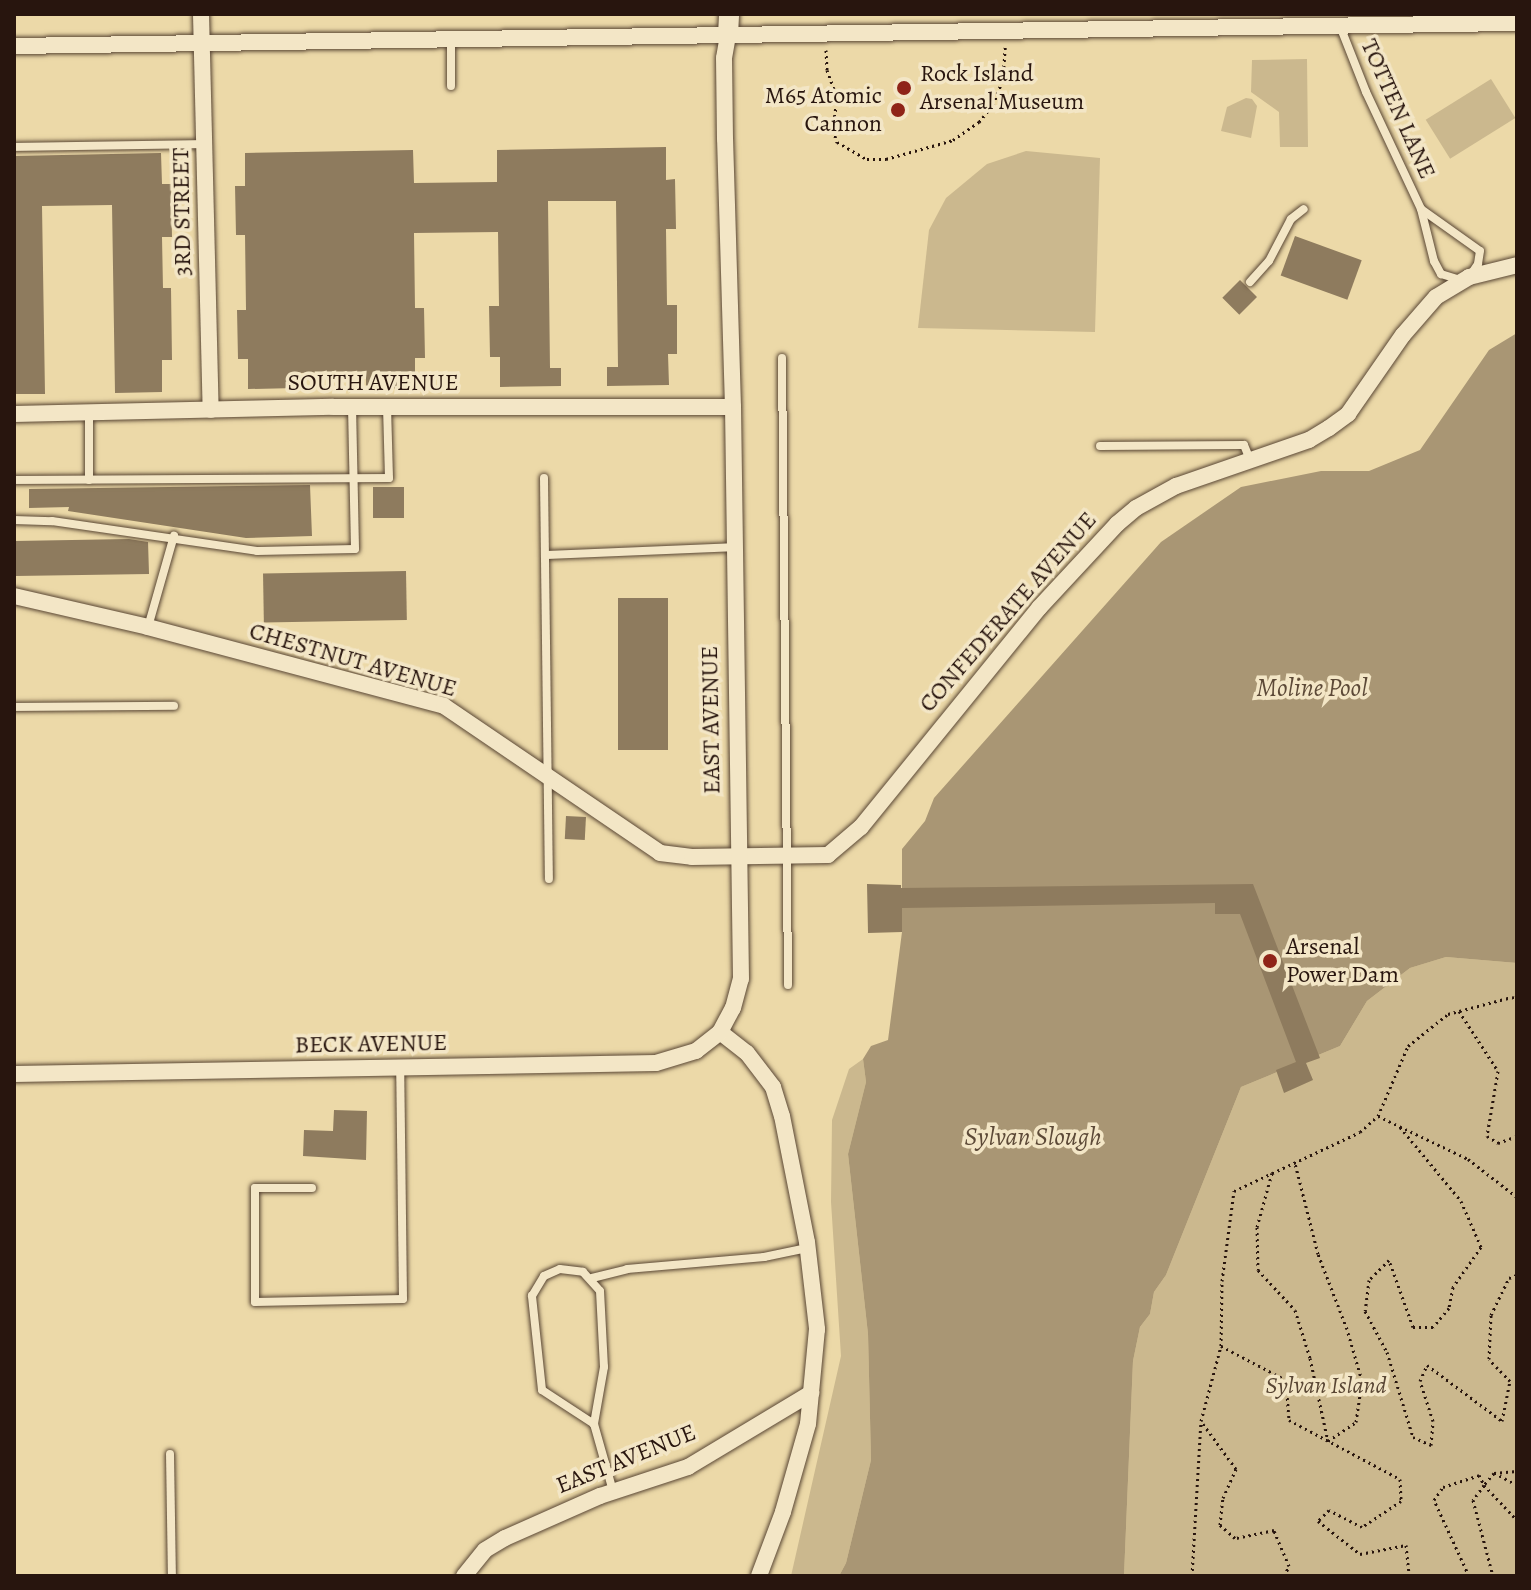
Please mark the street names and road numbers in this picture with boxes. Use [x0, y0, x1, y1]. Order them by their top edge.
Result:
street label: TOTTEN LANE [1354, 35, 1442, 183]
street label: 3RD STREET [166, 148, 198, 276]
street label: SOUTH AVENUE [287, 369, 459, 397]
street label: CONFEDERATE AVENUE [913, 506, 1103, 718]
street label: CHESTNUT AVENUE [246, 617, 460, 703]
street label: EAST AVENUE [695, 646, 727, 794]
street label: BECK AVENUE [295, 1028, 447, 1060]
street label: EAST AVENUE [552, 1418, 700, 1500]

